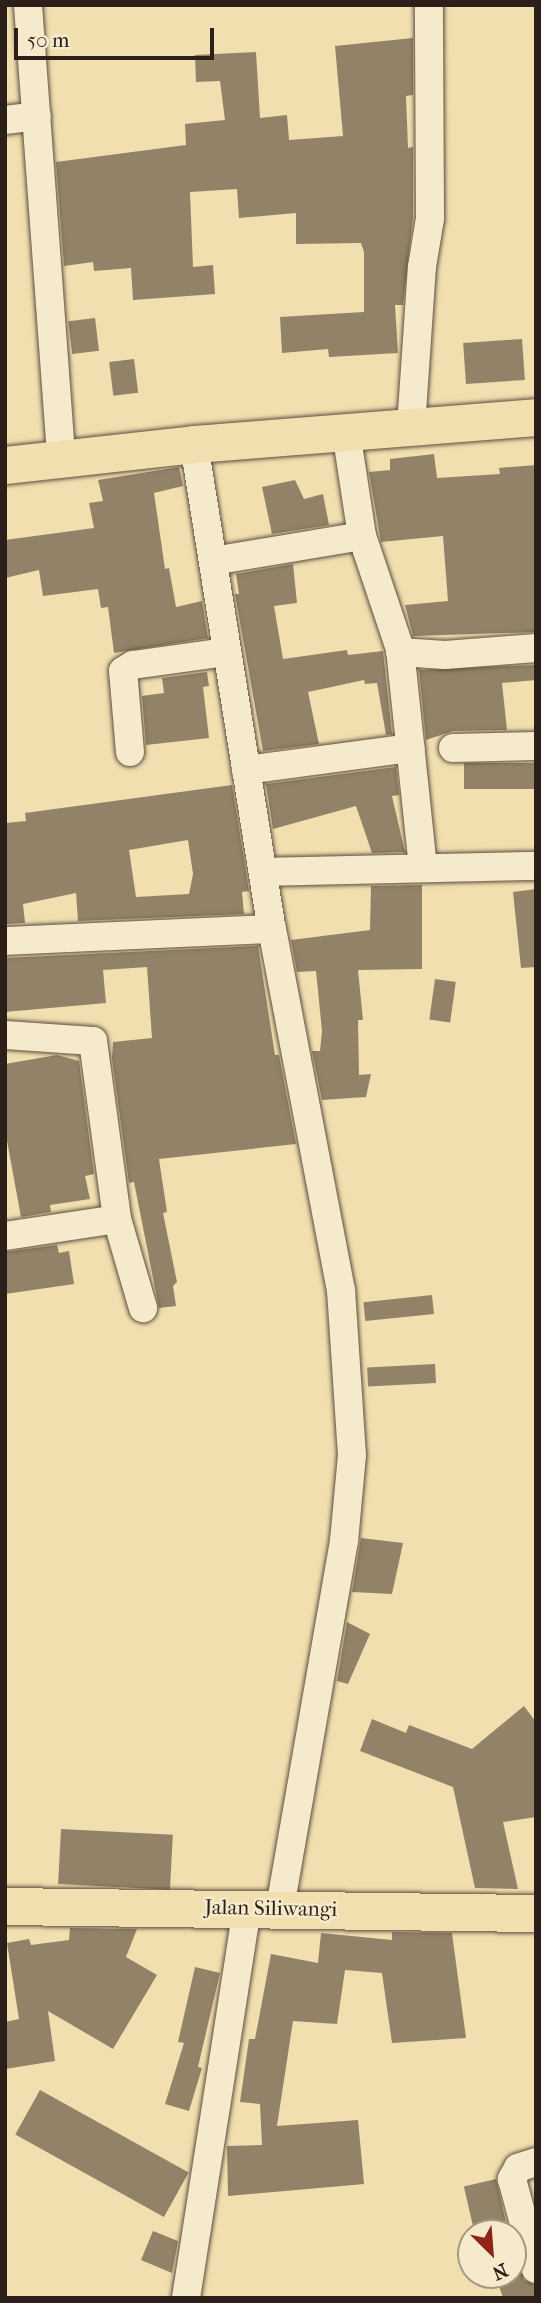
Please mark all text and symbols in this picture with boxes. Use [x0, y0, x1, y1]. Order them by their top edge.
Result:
scale bar [18, 14, 217, 58]
text: 50 m [27, 28, 70, 52]
street label: Jalan Siliwangi [204, 1894, 338, 1922]
north arrow [457, 2219, 527, 2289]
text: N [489, 2258, 511, 2284]

